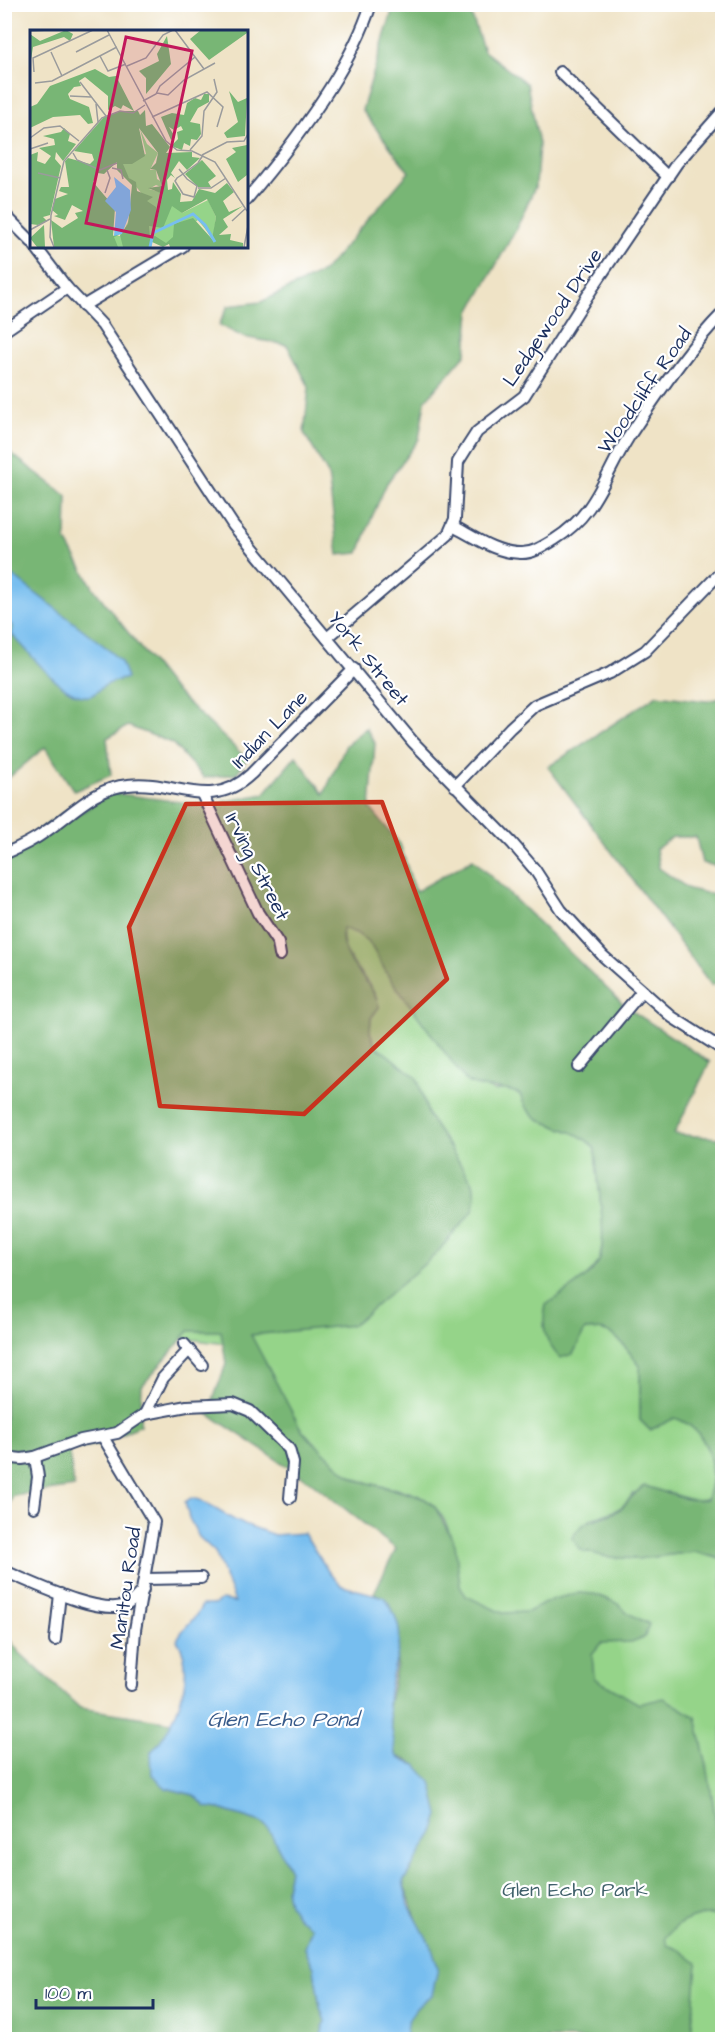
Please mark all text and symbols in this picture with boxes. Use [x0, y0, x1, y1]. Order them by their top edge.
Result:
inset map [30, 30, 248, 248]
street label: Ledgewood Drive [496, 243, 610, 393]
street label: Woodcliff Road [591, 322, 699, 459]
street label: York Street [321, 605, 415, 712]
street label: Indian Lane [225, 684, 314, 775]
street label: Irving Street [217, 808, 296, 926]
street label: Manitou Road [104, 1525, 148, 1651]
water label: Glen Echo Pond [208, 1705, 363, 1734]
park label: Glen Echo Park [502, 1876, 648, 1904]
scale bar [36, 1972, 153, 2010]
text: 100 m [45, 1981, 91, 2006]

